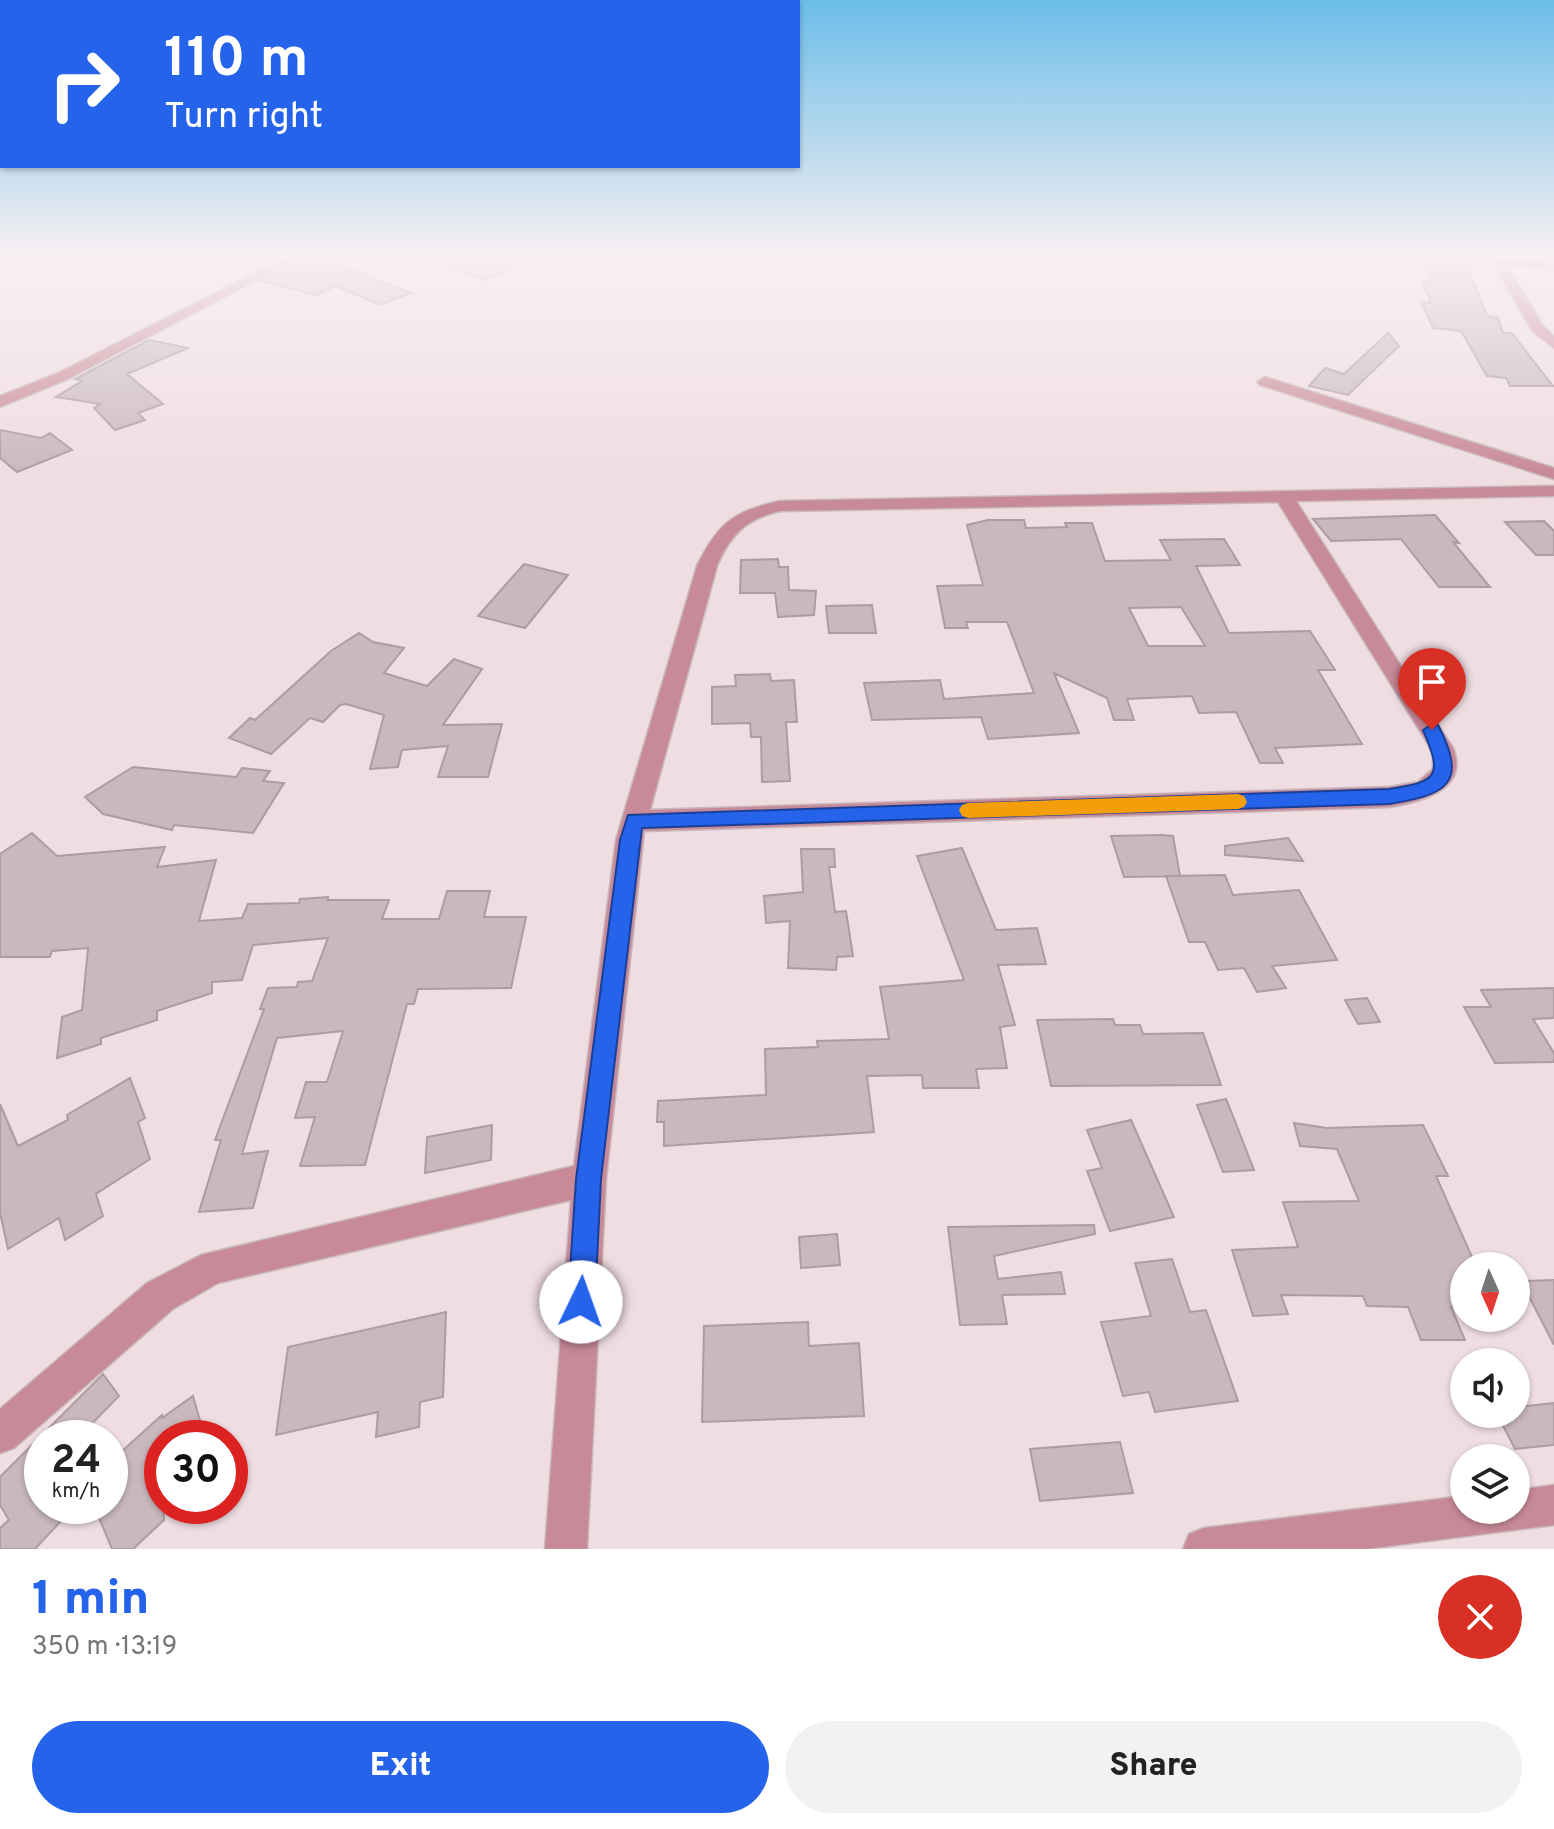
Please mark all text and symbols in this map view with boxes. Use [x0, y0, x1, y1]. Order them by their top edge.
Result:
text: 110 m [164, 26, 309, 96]
icon: right [32, 32, 136, 136]
text: Turn right [164, 95, 323, 141]
pin [1398, 648, 1466, 730]
icon: arrive [1410, 660, 1454, 704]
north arrow [1450, 1252, 1530, 1332]
map controls [1450, 1252, 1530, 1524]
position arrow [539, 1260, 623, 1344]
button: sound [1450, 1348, 1530, 1428]
speed limit sign: 30 [144, 1420, 248, 1524]
text: 24 [51, 1437, 101, 1487]
button: layers [1450, 1444, 1530, 1524]
text: km/h [52, 1479, 100, 1505]
text: 1 min [32, 1571, 149, 1631]
button: close [1438, 1575, 1522, 1659]
text: 350 m · 13:19 [32, 1631, 177, 1664]
button: Exit [32, 1721, 769, 1813]
button: Share [785, 1721, 1522, 1813]

